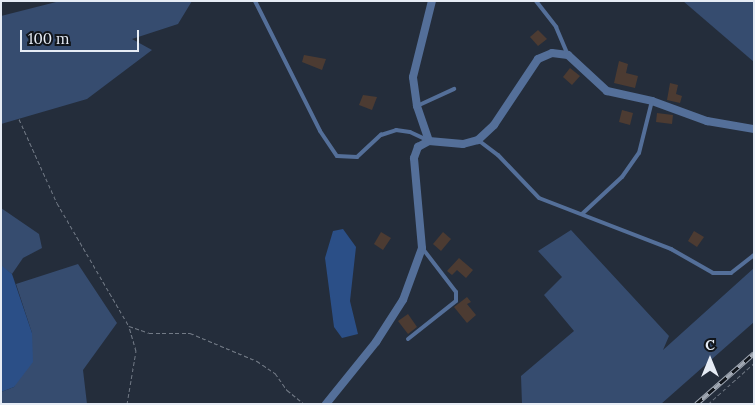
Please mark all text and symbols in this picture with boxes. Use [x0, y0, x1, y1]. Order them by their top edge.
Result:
scale bar [22, 20, 141, 52]
text: 100 m [28, 29, 69, 48]
north arrow [685, 335, 735, 385]
text: С [705, 336, 715, 354]

